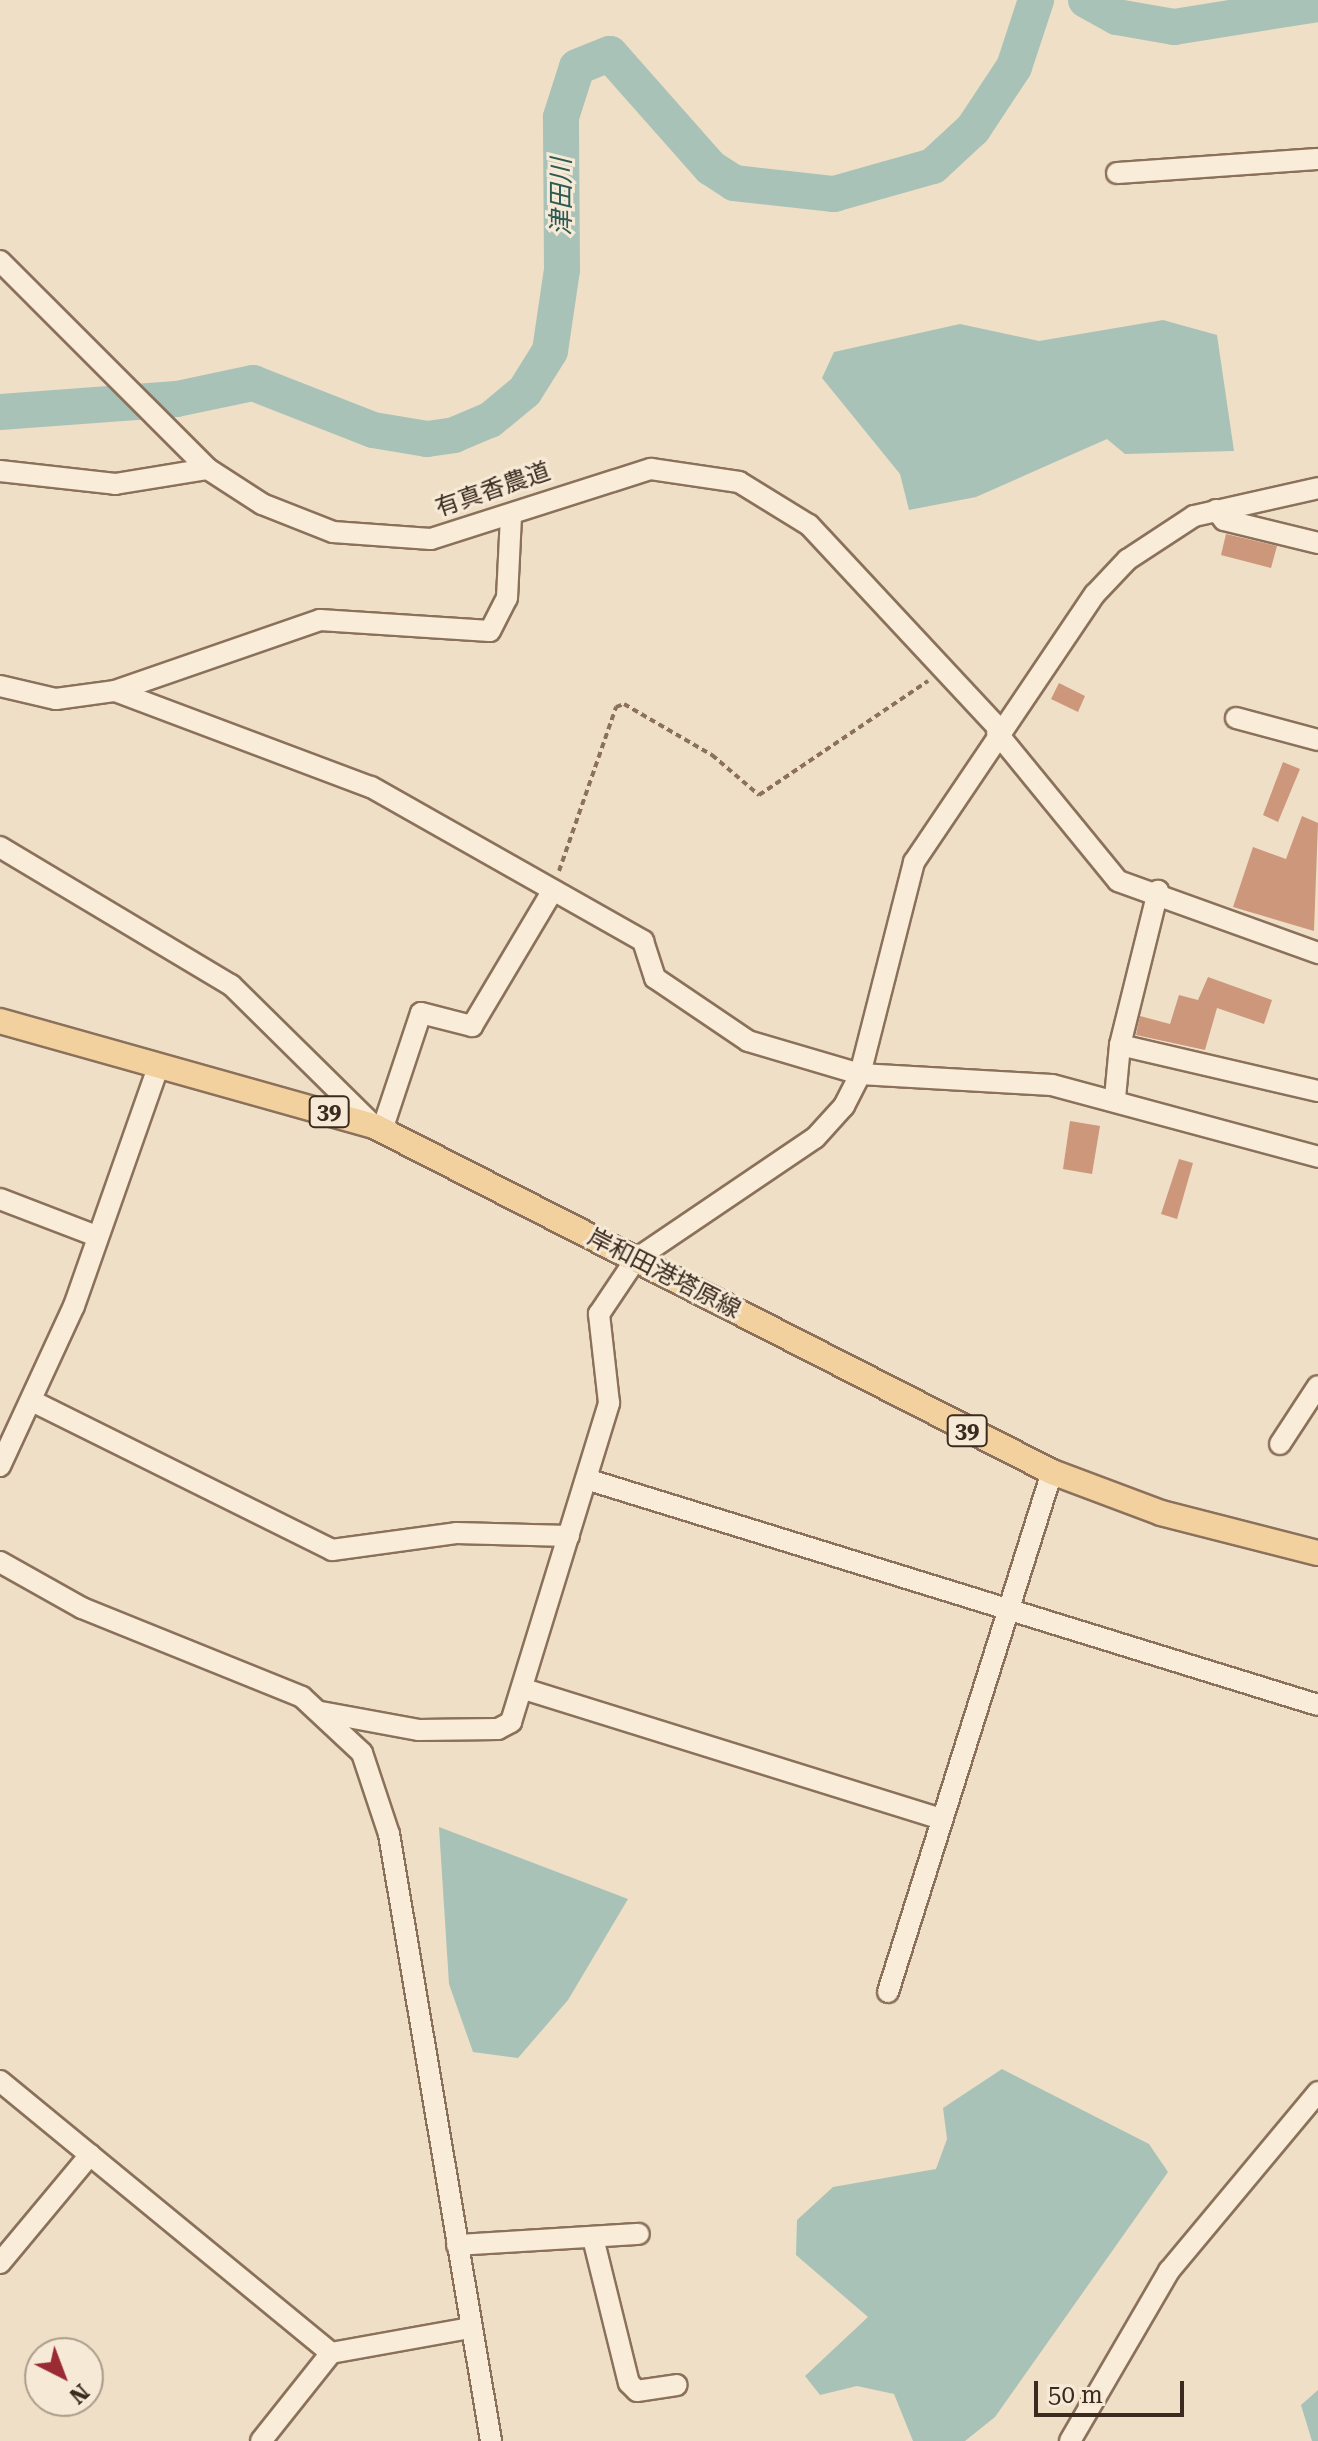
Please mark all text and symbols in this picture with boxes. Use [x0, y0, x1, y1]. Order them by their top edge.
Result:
water label: 津田川 [546, 158, 578, 236]
street label: 有真香農道 [432, 457, 554, 523]
road number: 39 [307, 1094, 351, 1130]
street label: 岸和田港塔原線 [583, 1223, 745, 1325]
road number: 39 [945, 1413, 989, 1449]
north arrow [24, 2337, 104, 2417]
scale bar [1038, 2365, 1188, 2415]
text: N [64, 2379, 94, 2409]
text: 50 m [1048, 2381, 1103, 2409]

